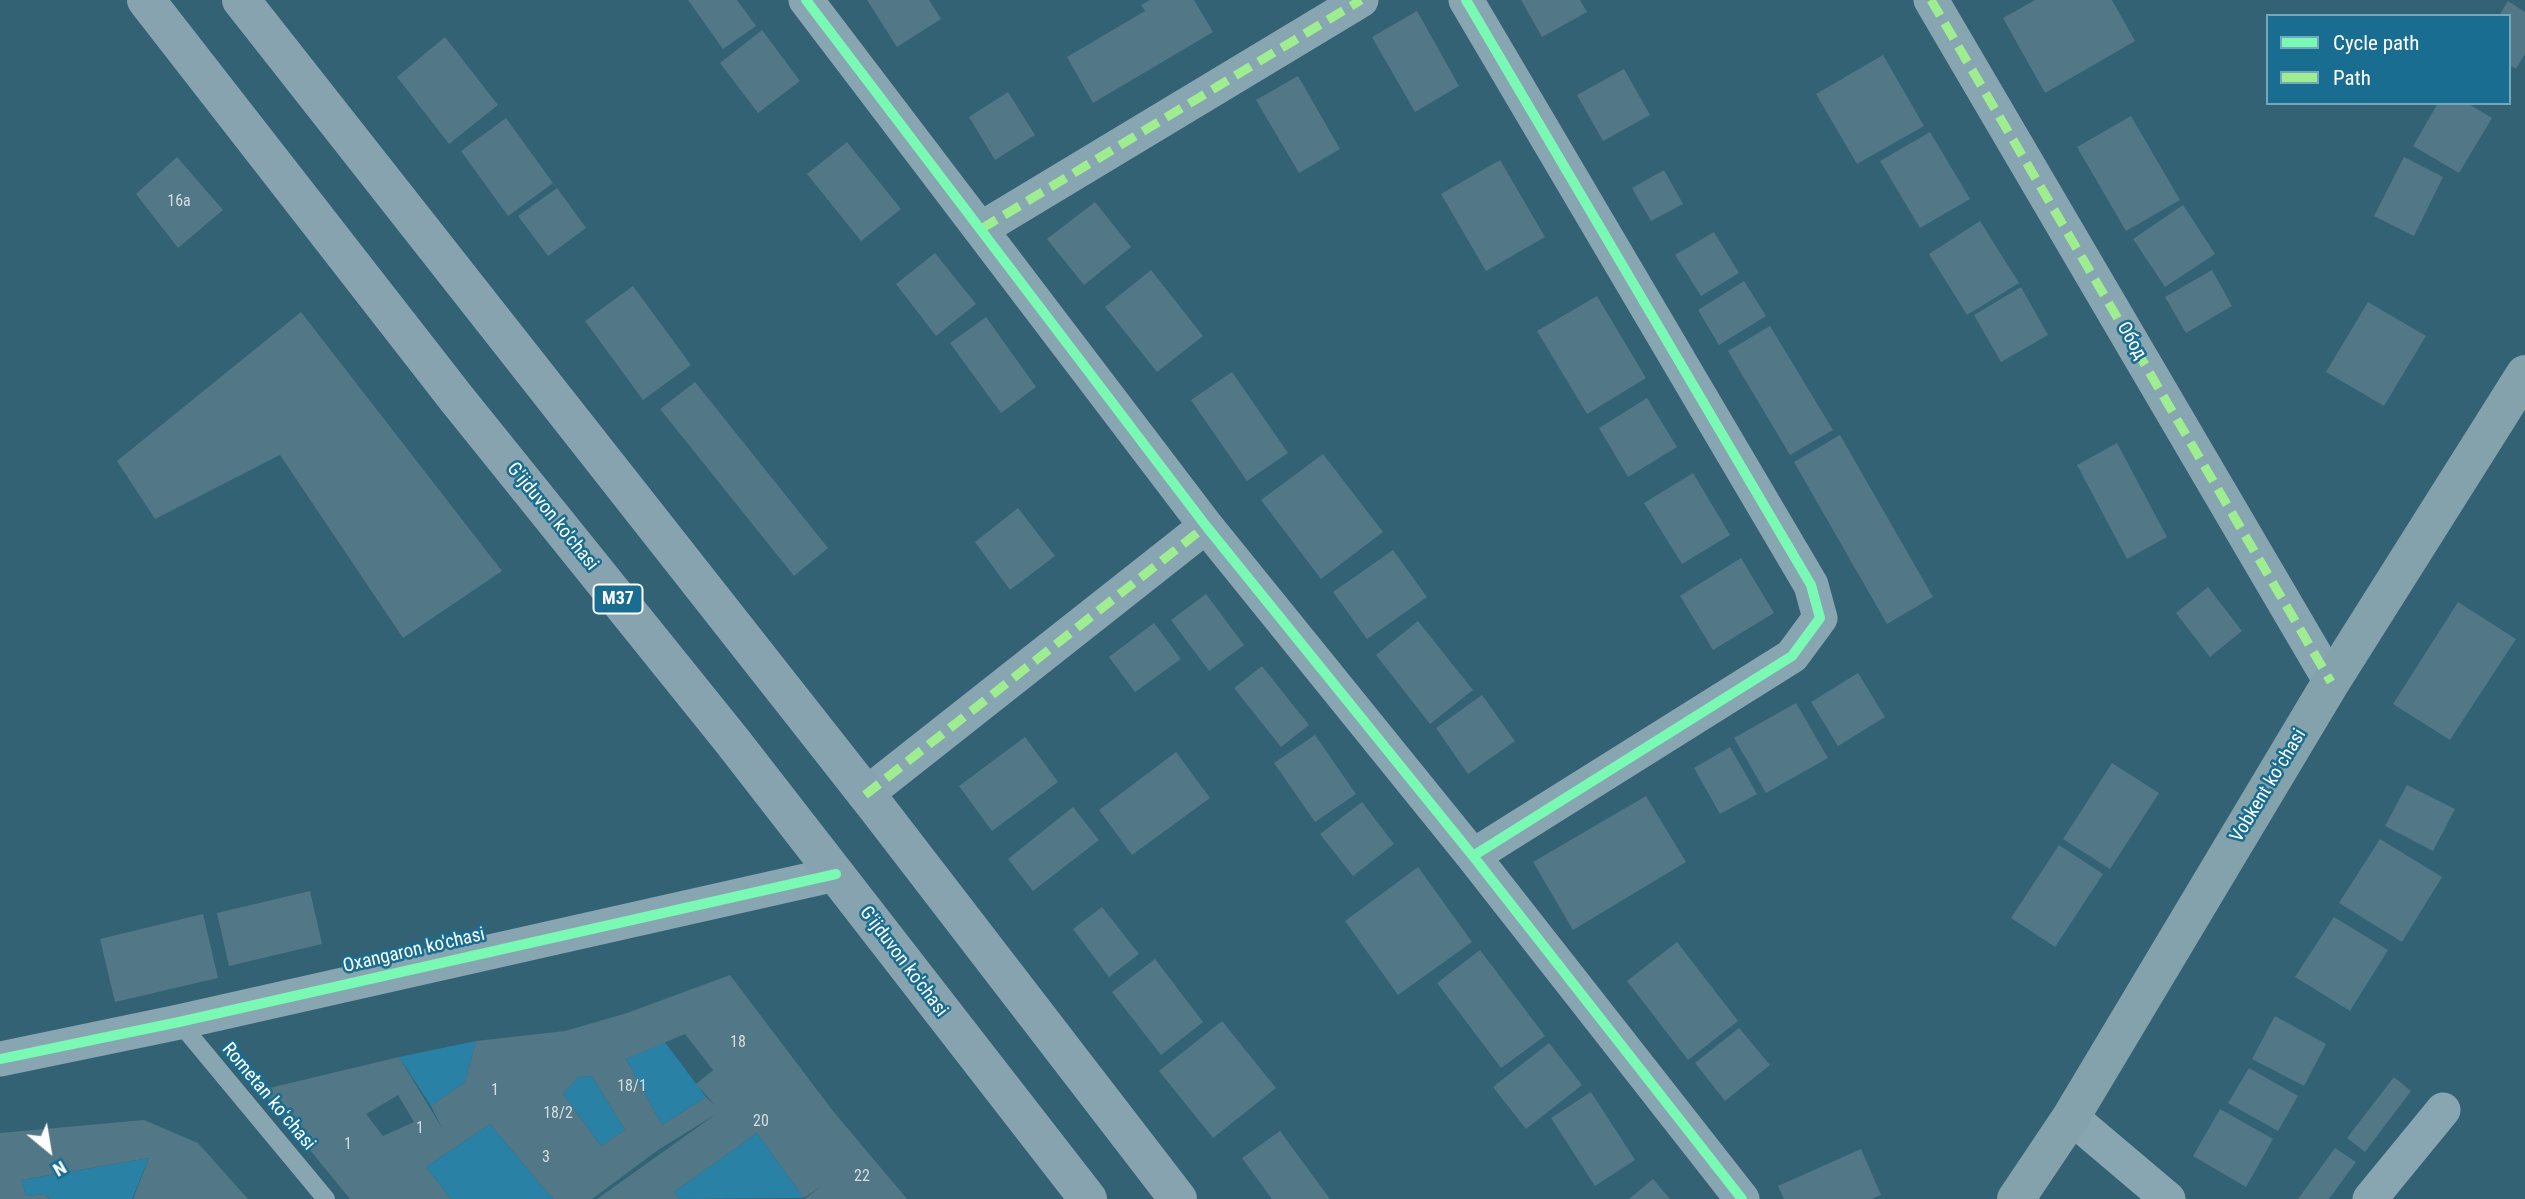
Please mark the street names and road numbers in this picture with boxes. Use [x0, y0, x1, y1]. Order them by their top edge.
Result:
street label: Обод [2111, 318, 2151, 364]
street label: G'ijduvon ko'chasi [501, 458, 603, 576]
road number: M37 [594, 584, 642, 614]
street label: Vobkent koʻchasi [2226, 725, 2312, 847]
street label: G'ijduvon ko'chasi [854, 902, 952, 1022]
street label: Oxangaron ko'chasi [341, 924, 487, 978]
street label: Rometan koʻchasi [216, 1039, 320, 1155]

